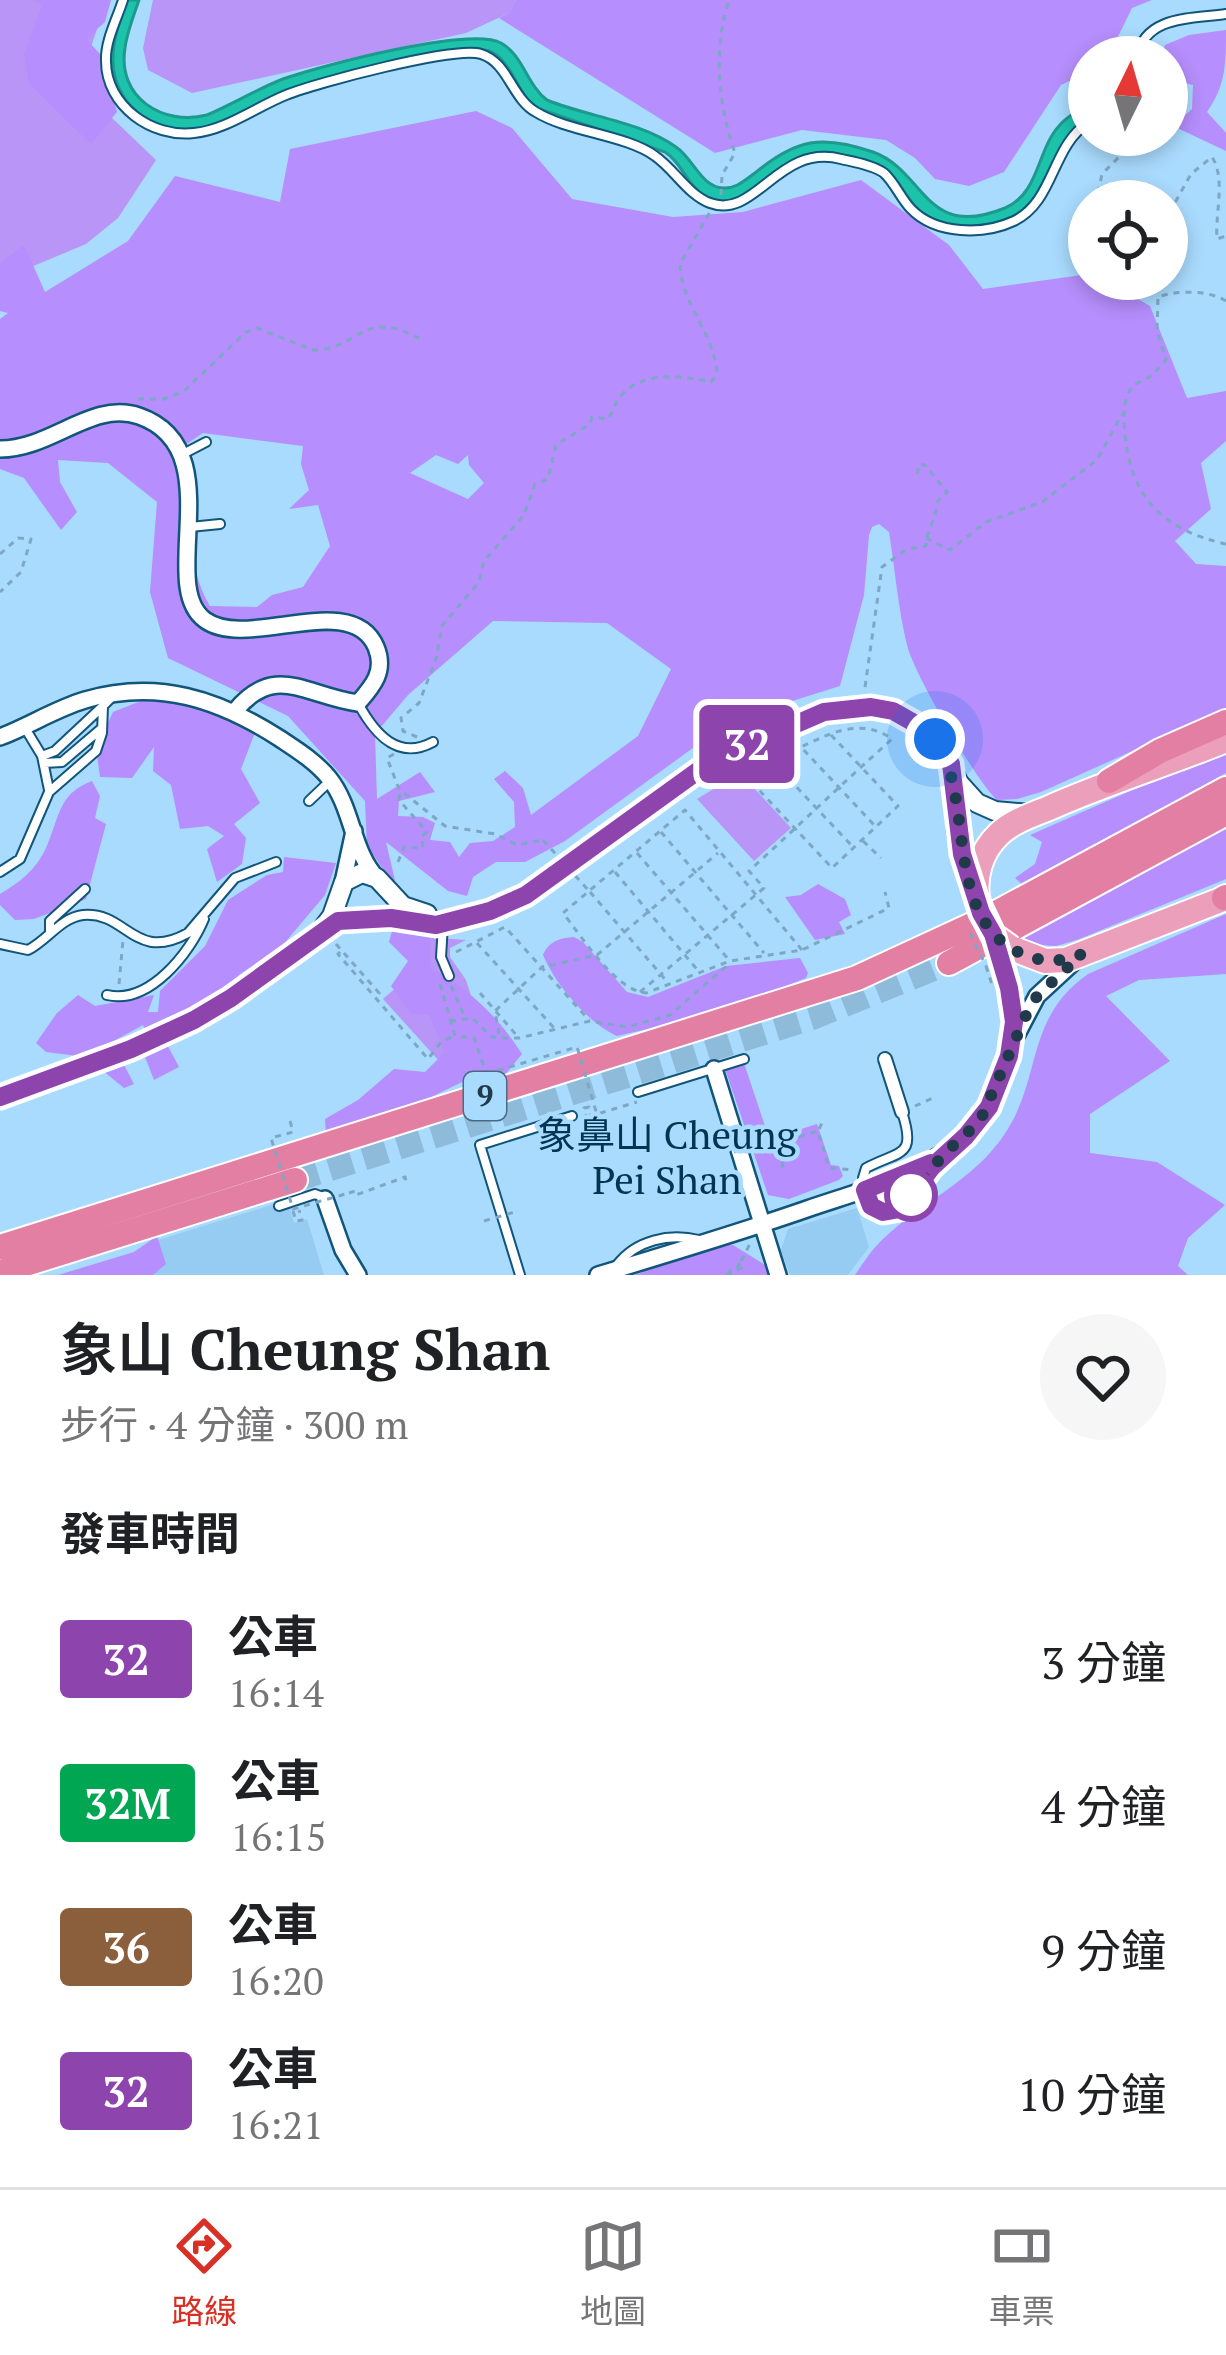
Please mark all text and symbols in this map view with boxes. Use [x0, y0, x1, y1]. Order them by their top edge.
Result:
north arrow [1068, 36, 1188, 156]
map controls [1068, 36, 1188, 300]
button: locate [1068, 180, 1188, 300]
line badge: 32 [693, 705, 801, 783]
your location [905, 709, 965, 769]
text: 32 [723, 716, 771, 772]
road number: 9 [464, 1072, 506, 1120]
district label: 象鼻山 Cheung Pei Shan [537, 1108, 798, 1205]
unlabelled marker [886, 1170, 936, 1220]
text: 象山 Cheung Shan [60, 1311, 550, 1386]
button: heart [1040, 1314, 1166, 1440]
text: 步行 · 4 分鐘 · 300 m [60, 1398, 408, 1450]
text: 發車時間 [60, 1503, 240, 1563]
text: 公車 [228, 1606, 318, 1666]
text: 32 [102, 1631, 150, 1687]
text: 3 分鐘 [1041, 1632, 1166, 1692]
text: 16:14 [228, 1666, 324, 1718]
text: 公車 [231, 1750, 321, 1810]
text: 32M [84, 1775, 171, 1831]
text: 4 分鐘 [1041, 1776, 1166, 1836]
text: 16:15 [231, 1810, 326, 1862]
text: 公車 [228, 1894, 318, 1954]
text: 36 [102, 1919, 150, 1975]
text: 9 分鐘 [1041, 1920, 1166, 1980]
text: 16:20 [228, 1954, 324, 2006]
text: 公車 [228, 2038, 318, 2098]
text: 32 [102, 2063, 150, 2119]
text: 10 分鐘 [1017, 2064, 1166, 2124]
text: 16:21 [228, 2098, 324, 2150]
tab: 路線 [171, 2213, 237, 2333]
tab: 地圖 [580, 2213, 646, 2333]
tab: 車票 [989, 2213, 1055, 2333]

